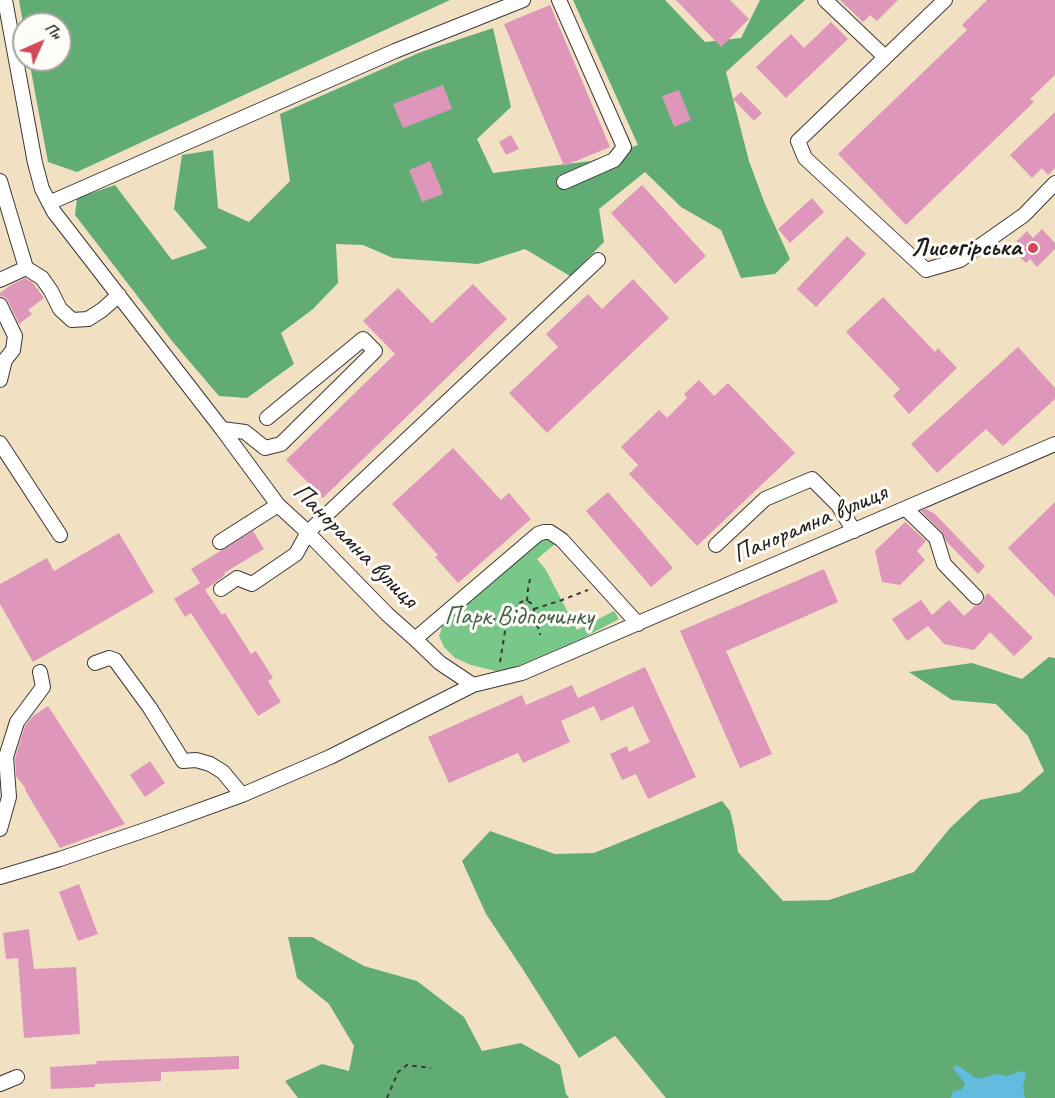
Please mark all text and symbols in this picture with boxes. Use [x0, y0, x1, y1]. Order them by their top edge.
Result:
north arrow [12, 12, 72, 72]
text: Пн [40, 18, 66, 44]
place label: Лисогірська [910, 232, 1021, 264]
marker: Лисогірська [1026, 241, 1040, 255]
street label: Панорамна вулиця [286, 477, 424, 615]
street label: Панорамна вулиця [728, 478, 892, 570]
park label: Парк Відпочинку [444, 601, 594, 633]

